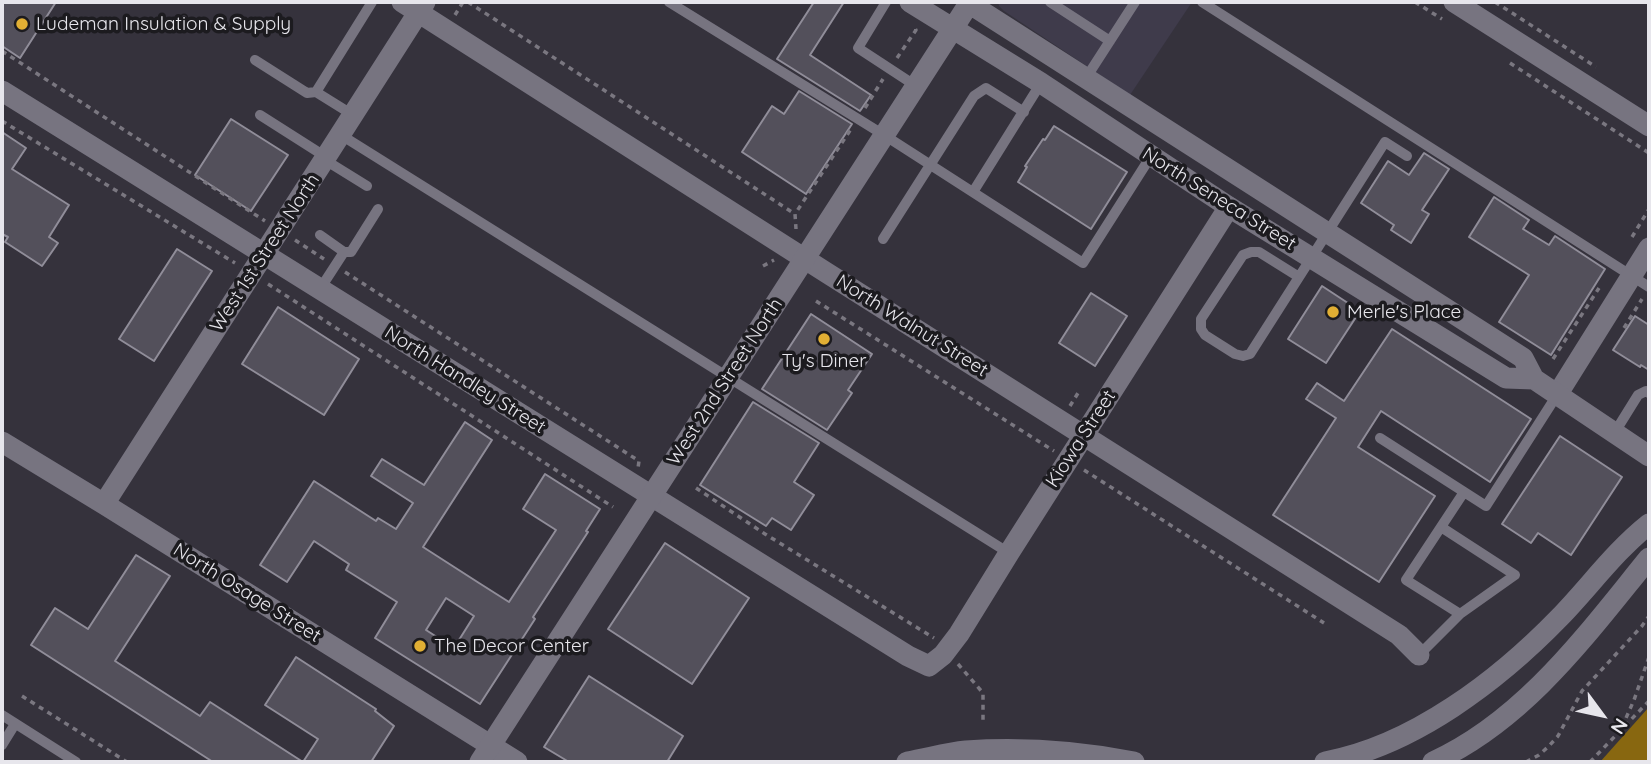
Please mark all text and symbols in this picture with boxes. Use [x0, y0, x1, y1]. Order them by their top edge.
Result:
place label: Ludeman Insulation & Supply [36, 13, 291, 35]
marker: Ludeman Insulation & Supply [14, 16, 30, 32]
street label: North Seneca Street [1138, 143, 1300, 255]
street label: West 1st Street North [205, 170, 325, 336]
street label: North Walnut Street [832, 270, 992, 382]
street label: West 2nd Street North [662, 294, 788, 470]
place label: Merle's Place [1347, 301, 1461, 323]
marker: Merle's Place [1325, 304, 1341, 320]
street label: North Handley Street [380, 321, 550, 439]
marker: Ty's Diner [816, 331, 832, 347]
place label: Ty's Diner [781, 350, 867, 372]
street label: Kiowa Street [1041, 386, 1121, 492]
street label: North Osage Street [169, 538, 325, 648]
place label: The Decor Center [434, 635, 589, 657]
marker: The Decor Center [412, 638, 428, 654]
north arrow [1567, 680, 1637, 750]
text: N [1606, 714, 1633, 739]

